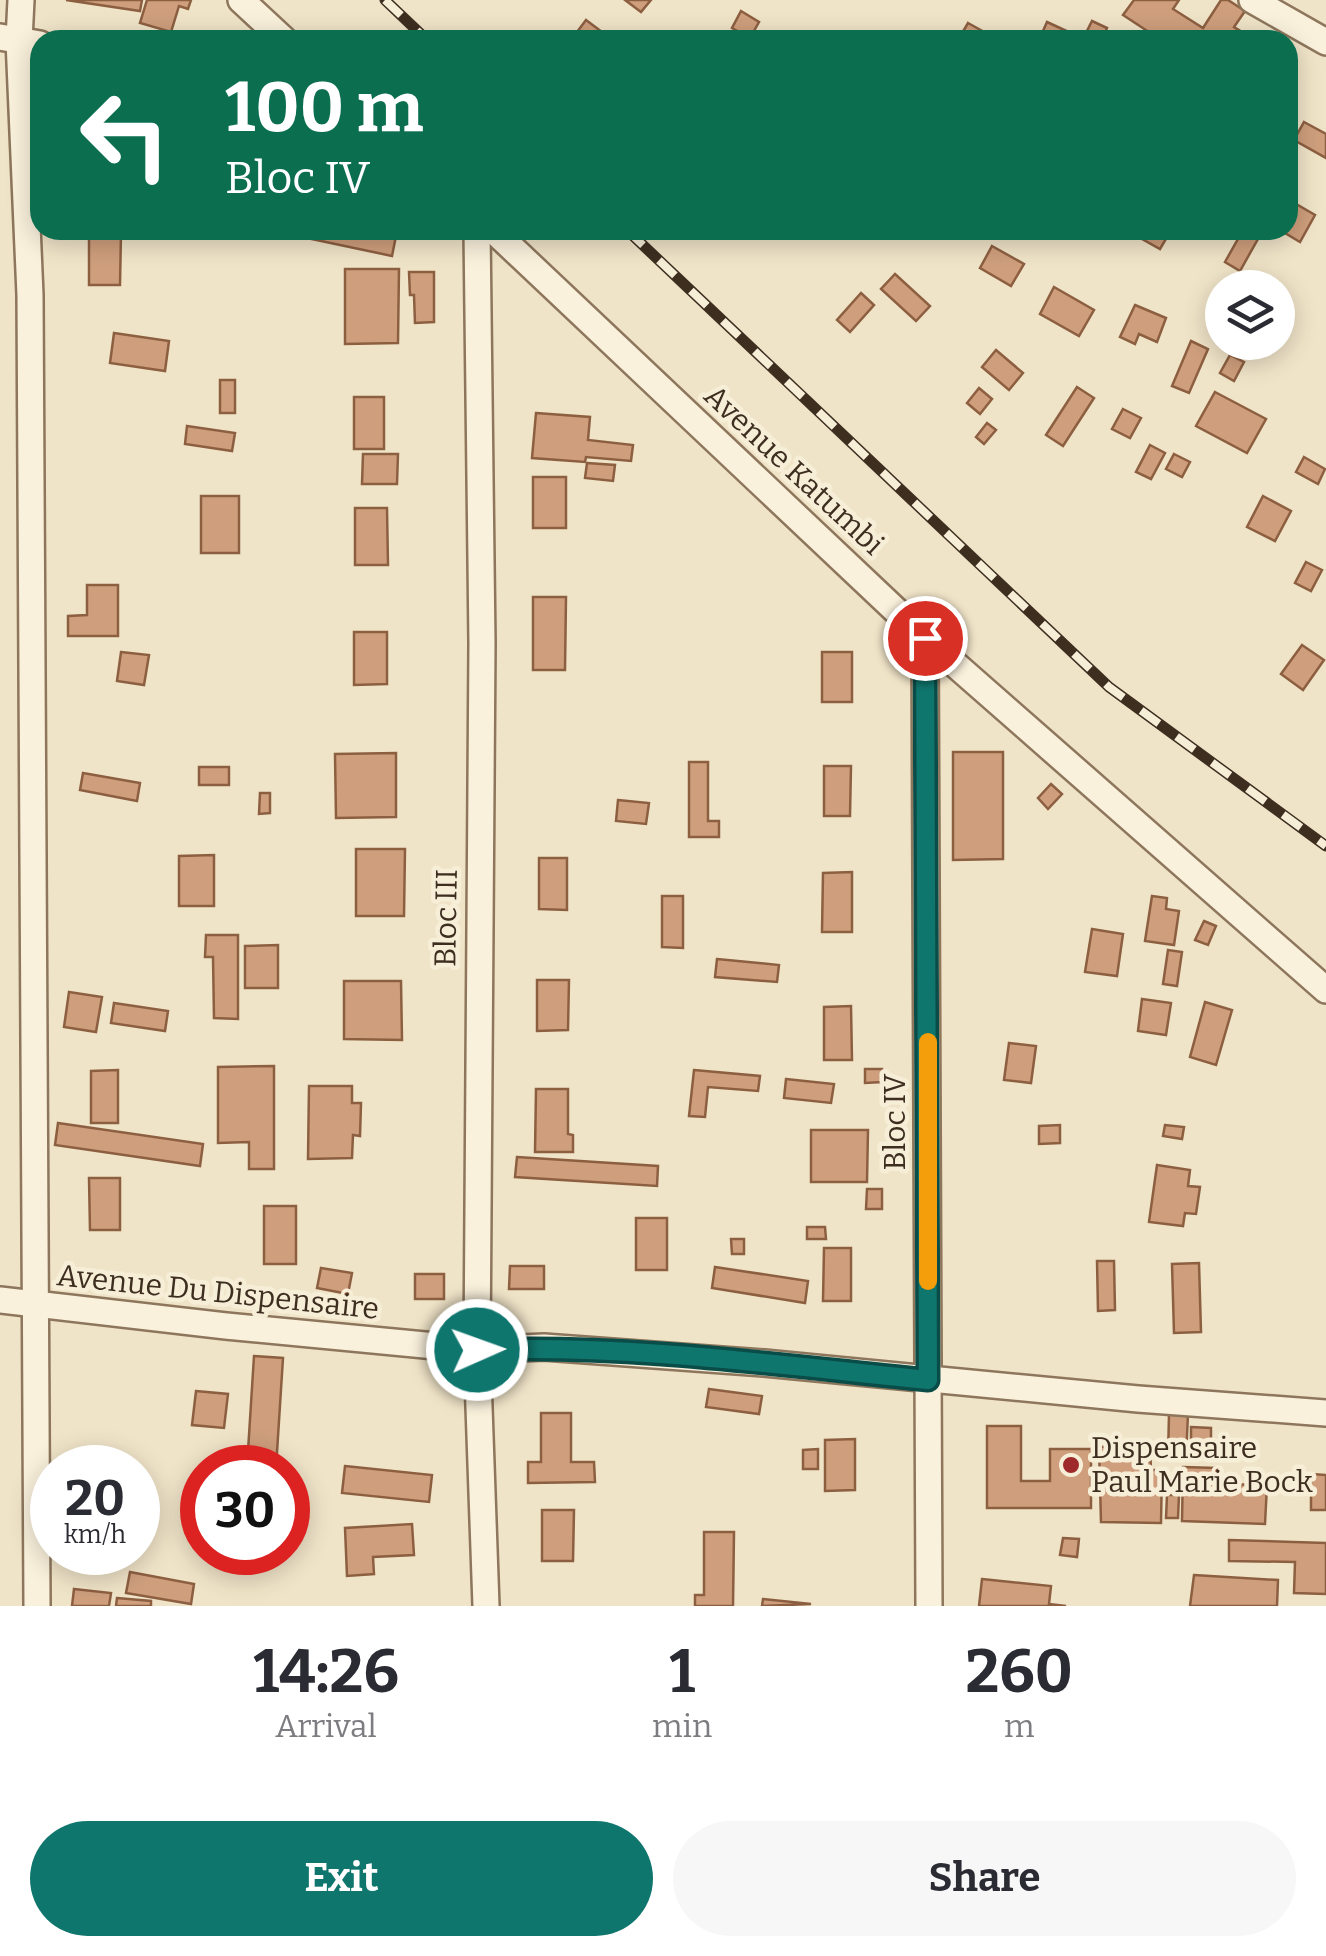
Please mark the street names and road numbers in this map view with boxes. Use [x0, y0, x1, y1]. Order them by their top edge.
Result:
street label: Avenue Katumbi [697, 378, 891, 562]
street label: Bloc III [427, 869, 465, 967]
street label: Bloc IV [877, 1073, 913, 1170]
street label: Avenue Du Dispensaire [55, 1257, 381, 1327]

